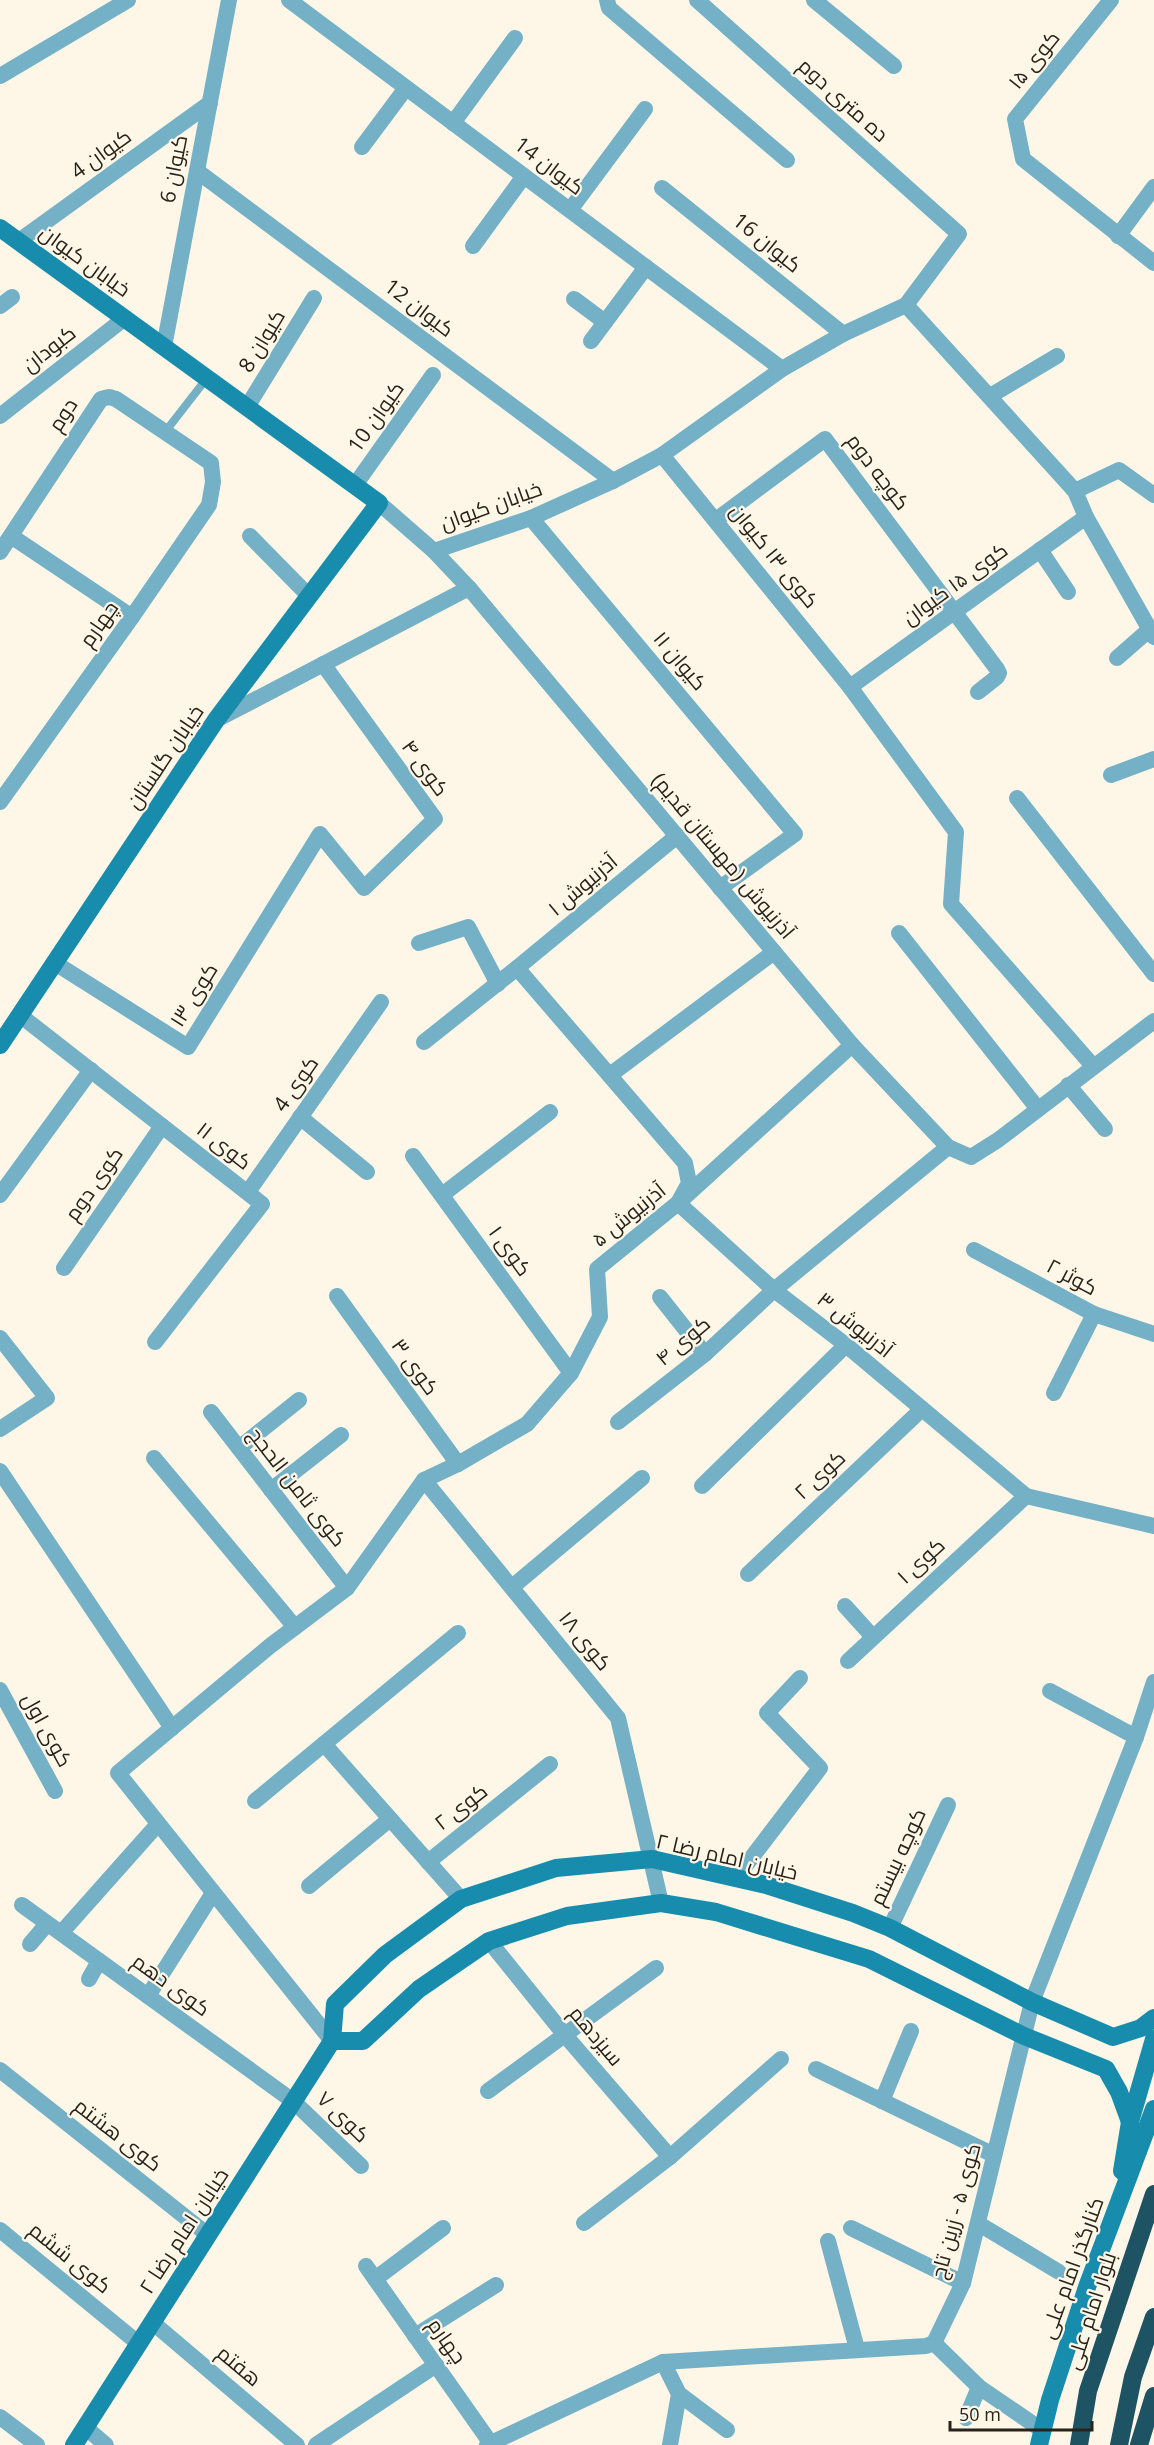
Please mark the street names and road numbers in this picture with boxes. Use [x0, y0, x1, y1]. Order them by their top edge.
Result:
street label: کوی ۱۵ [1001, 24, 1065, 94]
street label: ده متری دوم [792, 51, 895, 148]
street label: کیوان 4 [64, 122, 136, 185]
street label: کیوان 14 [509, 130, 590, 201]
street label: کیوان 6 [153, 132, 193, 205]
street label: کیوان 16 [728, 206, 808, 278]
street label: خیابان کیوان [34, 218, 137, 303]
street label: کیوان 12 [379, 272, 460, 343]
street label: کیوان 8 [231, 304, 291, 377]
street label: کبودان [16, 318, 81, 378]
street label: کیوان 10 [341, 375, 410, 457]
street label: دوم [41, 392, 84, 437]
street label: کوچه دوم [840, 427, 917, 516]
street label: خیابان کیوان [436, 474, 545, 536]
street label: کوی ۱۳ کیوان [724, 497, 826, 613]
street label: کوی ۱۵ کیوان [896, 535, 1013, 631]
street label: چهارم [72, 595, 125, 653]
street label: کیوان ۱۱ [648, 625, 714, 696]
street label: خیابان گلستان [119, 699, 209, 814]
street label: کوی ۴ [396, 733, 456, 801]
street label: آذرنیوش (مهستان قدیم) [645, 766, 802, 945]
street label: آذرنیوش ۱ [542, 847, 623, 922]
street label: کوی ۱۳ [163, 957, 224, 1032]
street label: کوی 4 [266, 1050, 324, 1117]
street label: کوی ۱۱ [191, 1115, 258, 1175]
street label: کوی دوم [58, 1141, 130, 1227]
street label: آذرنیوش ۵ [586, 1176, 671, 1253]
street label: کوی ۱ [483, 1220, 539, 1281]
street label: کوثر ۲ [1042, 1251, 1103, 1301]
street label: آذرنیوش ۳ [812, 1285, 900, 1364]
street label: کوی ۴ [649, 1309, 716, 1371]
street label: کوی ۳ [386, 1332, 446, 1400]
street label: کوی ثامن الحجج [241, 1421, 353, 1553]
street label: کوی ۲ [788, 1443, 851, 1505]
street label: کوی ۱ [890, 1531, 950, 1590]
street label: کوی ۱۸ [553, 1605, 618, 1676]
street label: کوی اول [16, 1687, 80, 1772]
street label: کوی ۲ [428, 1777, 493, 1836]
street label: کوچه بیستم [862, 1803, 933, 1910]
street label: خیابان امام رضا ۲ [653, 1826, 801, 1887]
street label: کوی دهم [126, 1946, 216, 2023]
street label: سیزدهم [563, 1999, 630, 2072]
street label: کوی ۷ [311, 2084, 376, 2148]
street label: کوی هشتم [68, 2091, 168, 2178]
street label: کوی ۵ - زرین تاج [923, 2140, 988, 2282]
street label: خیابان امام رضا ۲ [132, 2162, 235, 2299]
street label: کنارگذر امام علی [1032, 2193, 1111, 2343]
street label: کوی ششم [23, 2215, 118, 2300]
street label: بلوار امام علی [1058, 2248, 1123, 2373]
street label: چهارم [421, 2312, 474, 2370]
street label: هفتم [211, 2338, 268, 2393]

